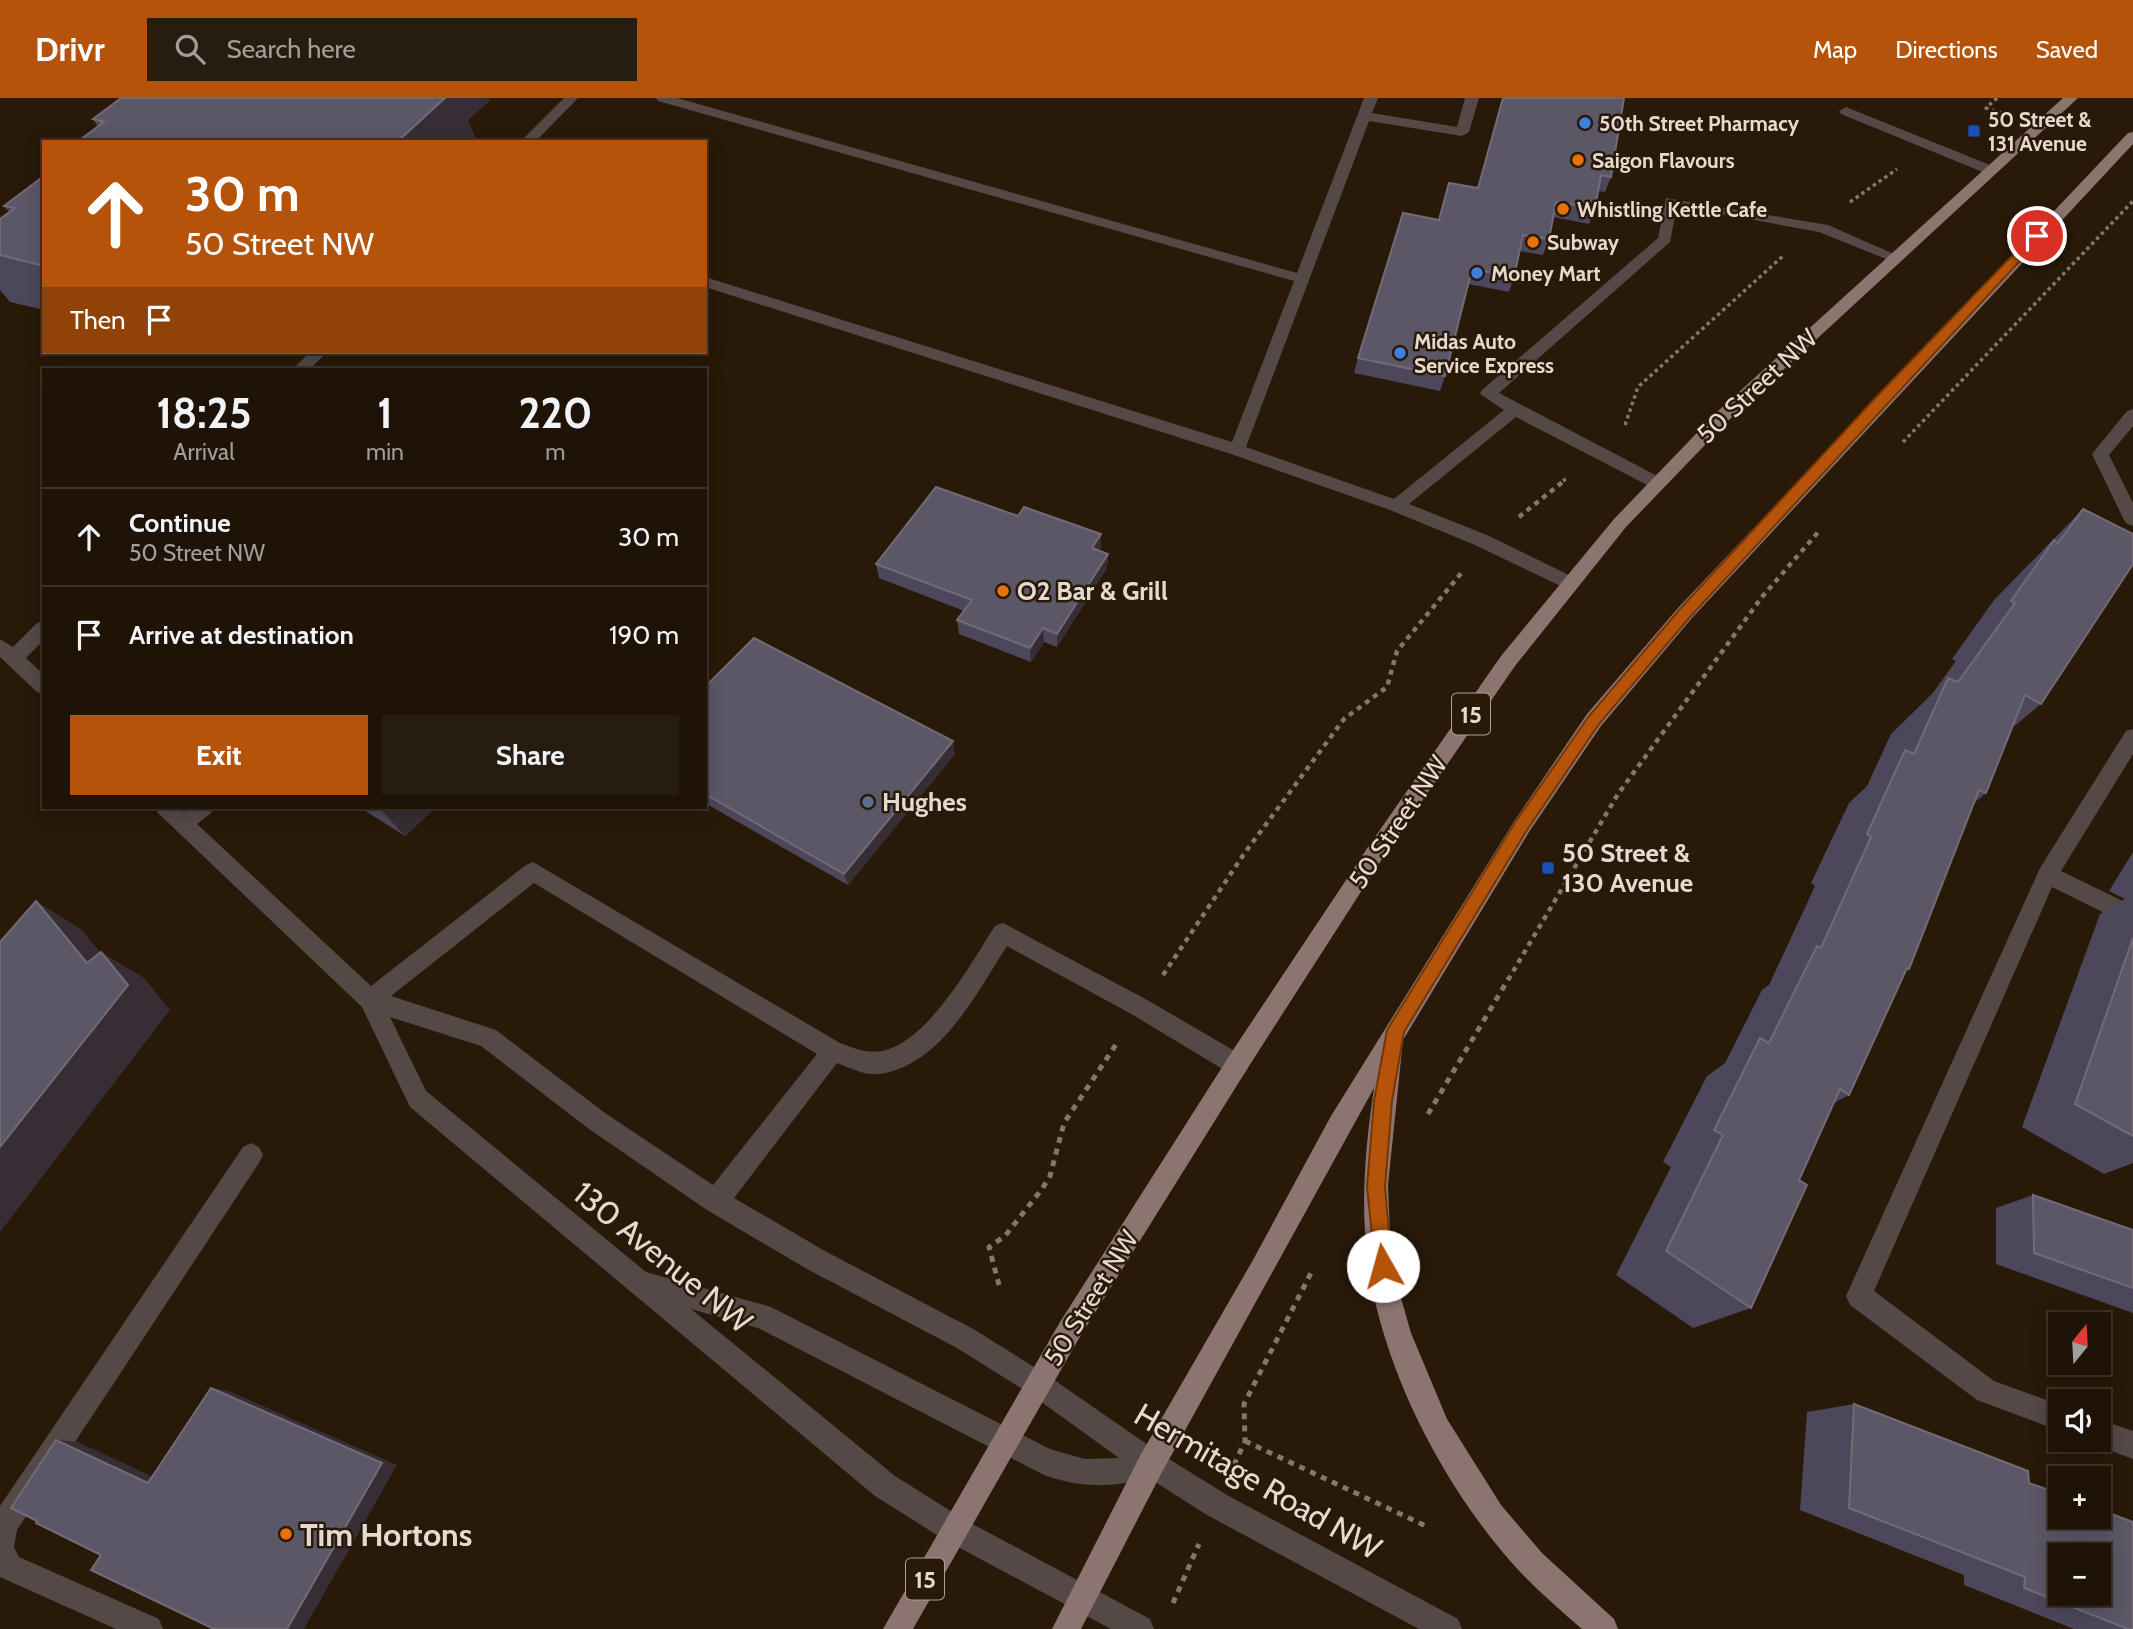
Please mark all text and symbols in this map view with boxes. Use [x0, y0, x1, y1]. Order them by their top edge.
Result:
search box [147, 18, 637, 81]
text: Drivr [35, 29, 105, 69]
icon: search [171, 30, 209, 68]
text: Search here [227, 33, 356, 65]
text: Map [1813, 35, 1857, 64]
text: Directions [1895, 35, 1998, 64]
text: Saved [2036, 35, 2098, 64]
place label: 50 Street & 131 Avenue [1988, 107, 2092, 156]
place label: 50th Street Pharmacy [1599, 111, 1800, 136]
marker: 50th Street Pharmacy [1577, 115, 1593, 131]
marker: 50 Street & 131 Avenue [1966, 123, 1982, 139]
place label: Saigon Flavours [1592, 148, 1735, 173]
marker: Saigon Flavours [1570, 152, 1586, 168]
text: 30 m [185, 164, 300, 223]
icon: ahead [70, 168, 161, 259]
place label: Whistling Kettle Cafe [1577, 197, 1767, 222]
marker: Whistling Kettle Cafe [1555, 201, 1571, 217]
pin [2007, 206, 2067, 266]
icon: arrive [2018, 217, 2056, 255]
text: 50 Street NW [185, 224, 374, 263]
place label: Subway [1547, 230, 1620, 255]
marker: Subway [1525, 234, 1541, 250]
place label: Money Mart [1491, 261, 1600, 286]
marker: Money Mart [1469, 265, 1485, 281]
icon: arrive [140, 301, 178, 339]
text: Then [70, 304, 126, 336]
street label: 50 Street NW [1690, 322, 1824, 450]
place label: Midas Auto Service Express [1414, 329, 1554, 378]
marker: Midas Auto Service Express [1392, 345, 1408, 361]
text: 18:25 [157, 387, 251, 439]
text: 1 [377, 387, 393, 439]
text: 220 [518, 387, 592, 439]
text: Arrival [173, 438, 235, 466]
text: min [366, 438, 404, 466]
text: m [545, 438, 566, 466]
text: Continue [129, 507, 231, 539]
icon: ahead [70, 518, 108, 556]
text: 30 m [618, 521, 679, 553]
text: 50 Street NW [129, 539, 265, 567]
place label: O2 Bar & Grill [1017, 575, 1168, 607]
marker: O2 Bar & Grill [995, 583, 1011, 599]
icon: arrive [70, 616, 108, 654]
text: Arrive at destination [129, 619, 354, 651]
text: 190 m [609, 619, 679, 651]
road number: 15 [1452, 694, 1490, 734]
button: Exit [70, 715, 368, 795]
button: Share [382, 715, 679, 795]
street label: 50 Street NW [1342, 749, 1454, 895]
place label: Hughes [882, 786, 967, 818]
marker: Hughes [860, 794, 876, 810]
place label: 50 Street & 130 Avenue [1562, 837, 1693, 899]
marker: 50 Street & 130 Avenue [1540, 860, 1556, 876]
street label: 130 Avenue NW [566, 1173, 761, 1341]
street label: 50 Street NW [1037, 1224, 1145, 1372]
position arrow [1346, 1229, 1420, 1303]
north arrow [2048, 1312, 2110, 1376]
map controls [2048, 1312, 2111, 1606]
button: sound [2048, 1389, 2111, 1452]
street label: Hermitage Road NW [1128, 1394, 1389, 1568]
button: + [2048, 1466, 2111, 1529]
place label: Tim Hortons [300, 1515, 472, 1554]
marker: Tim Hortons [278, 1526, 294, 1542]
button: − [2048, 1543, 2111, 1606]
road number: 15 [906, 1559, 944, 1600]

